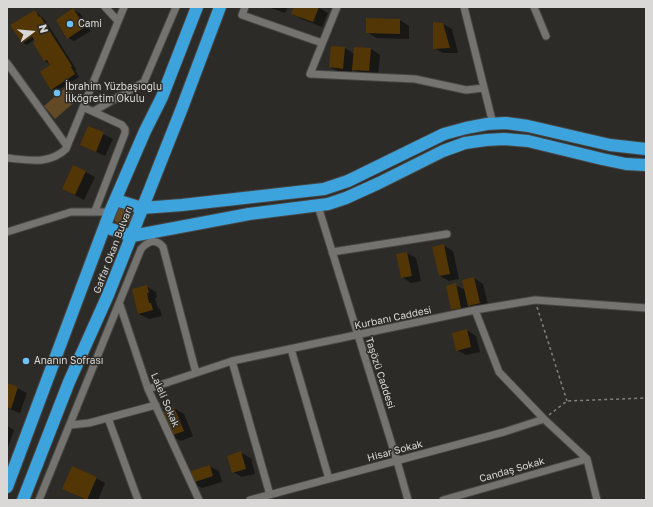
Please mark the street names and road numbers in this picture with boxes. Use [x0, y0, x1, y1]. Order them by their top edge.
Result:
street label: Gaffar Okan Bulvarı [91, 205, 135, 295]
street label: Kurbanı Caddesi [353, 304, 433, 332]
street label: Taşözü Caddesi [363, 336, 397, 410]
street label: Laleli Sokak [148, 371, 182, 429]
street label: Hisar Sokak [366, 438, 424, 464]
street label: Candaş Sokak [478, 455, 546, 485]

